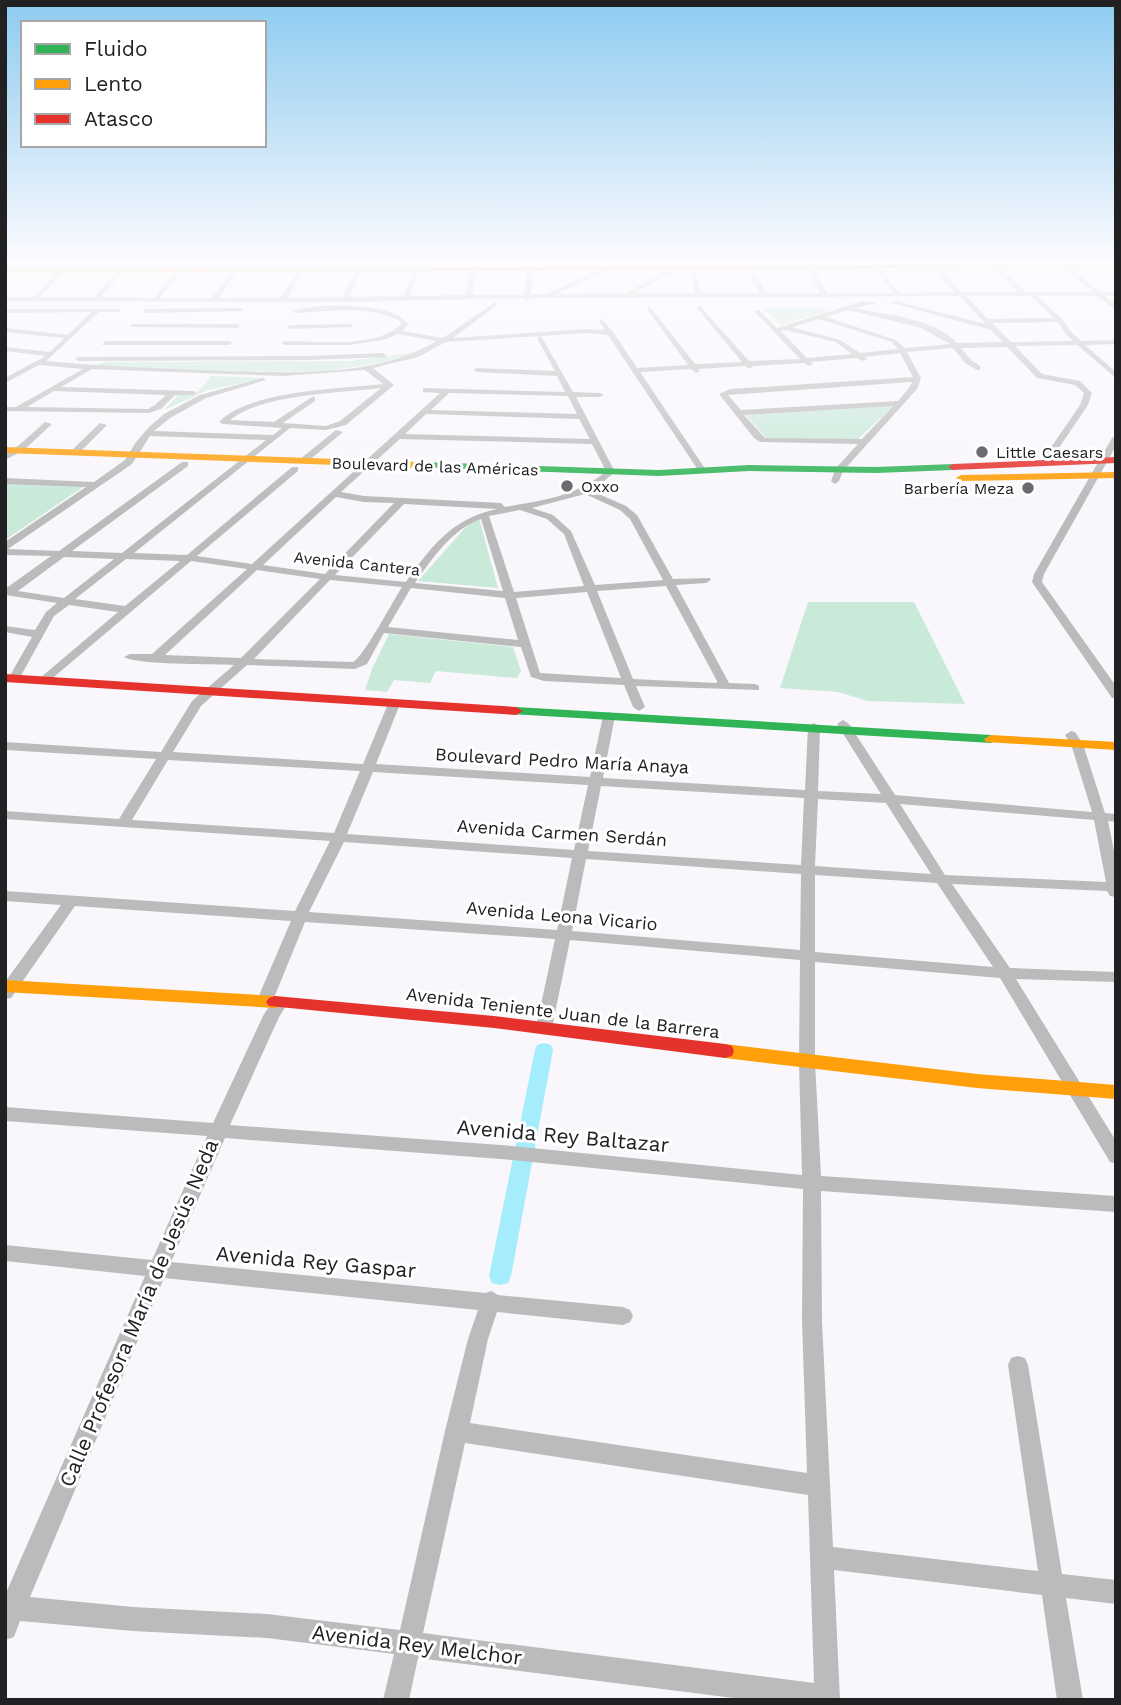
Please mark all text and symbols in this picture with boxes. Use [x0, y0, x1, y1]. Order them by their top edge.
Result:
legend [21, 21, 266, 147]
text: Fluido [84, 36, 148, 61]
text: Lento [84, 71, 143, 96]
text: Atasco [84, 106, 153, 131]
place label: Little Caesars [996, 443, 1103, 462]
marker: Little Caesars [974, 444, 990, 460]
street label: Boulevard de las Américas [331, 453, 539, 480]
place label: Oxxo [581, 477, 619, 496]
marker: Oxxo [559, 478, 575, 494]
place label: Barbería Meza [903, 479, 1014, 498]
marker: Barbería Meza [1020, 480, 1036, 496]
street label: Avenida Cantera [293, 547, 421, 580]
street label: Boulevard Pedro María Anaya [435, 743, 690, 778]
street label: Avenida Carmen Serdán [456, 815, 668, 850]
street label: Avenida Leona Vicario [466, 897, 659, 934]
street label: Avenida Teniente Juan de la Barrera [405, 983, 721, 1042]
street label: Avenida Rey Baltazar [456, 1114, 671, 1157]
street label: Calle Profesora María de Jesús Neda [54, 1135, 223, 1490]
street label: Avenida Rey Gaspar [215, 1240, 418, 1283]
street label: Avenida Rey Melchor [311, 1619, 524, 1670]

